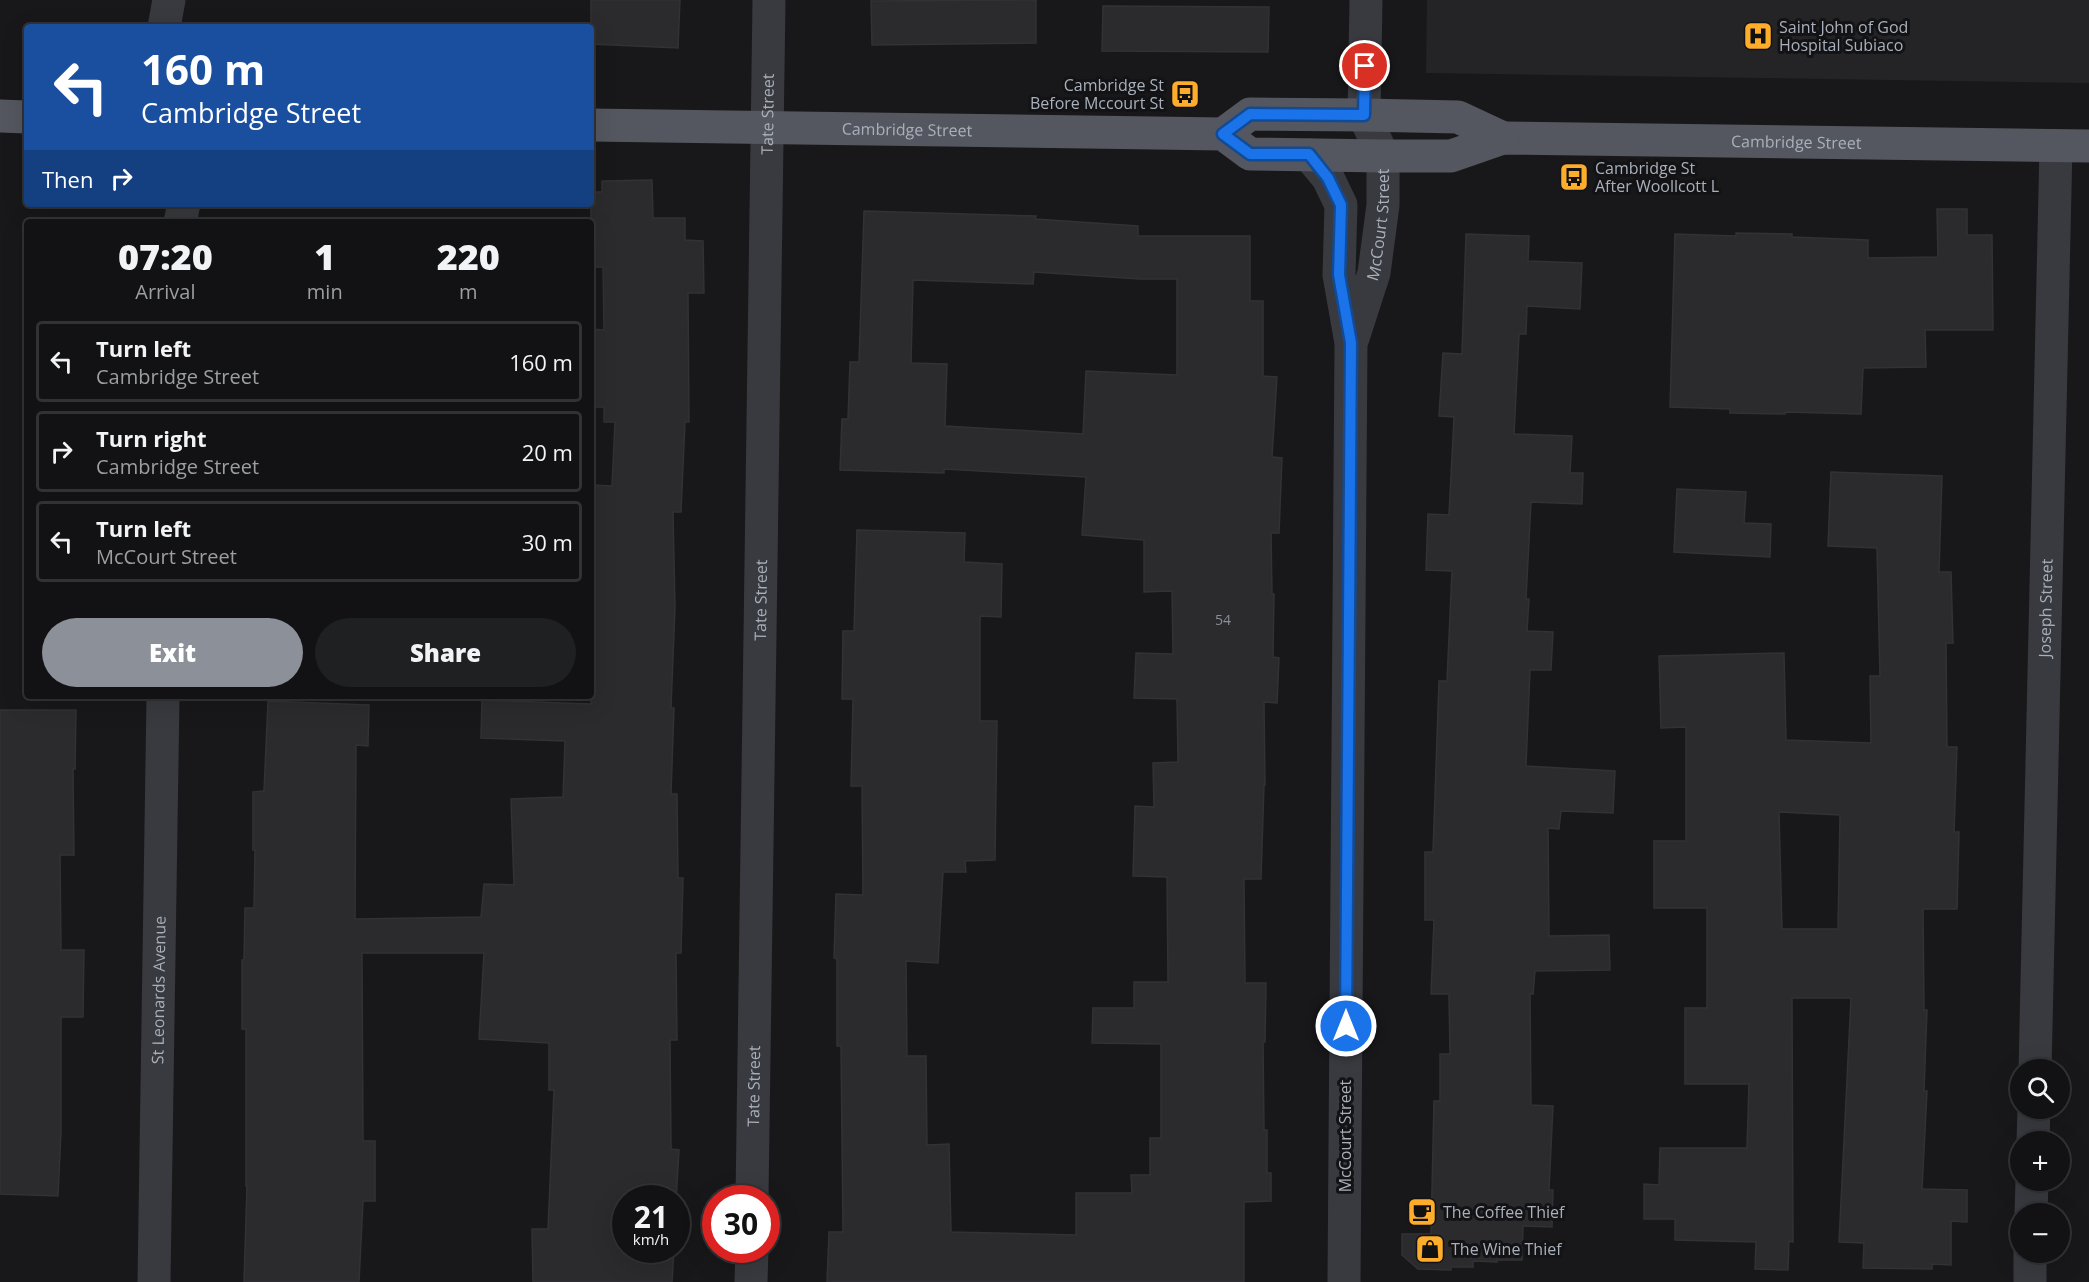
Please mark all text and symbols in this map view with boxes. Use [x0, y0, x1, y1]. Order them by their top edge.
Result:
place label: Saint John of God Hospital Subiaco [1779, 16, 1908, 56]
hospital icon: Saint John of God Hospital Subiaco [1742, 20, 1774, 52]
text: 160 m [141, 40, 265, 97]
pin [1339, 40, 1390, 91]
icon: left [42, 48, 120, 126]
icon: arrive [1348, 49, 1381, 82]
street label: Tate Street [756, 73, 779, 155]
place label: Cambridge St Before Mccourt St [1030, 74, 1164, 114]
bus stop icon: Cambridge St Before Mccourt St [1169, 78, 1201, 110]
text: Cambridge Street [141, 94, 361, 131]
street label: Cambridge Street [842, 118, 973, 141]
street label: Cambridge Street [1731, 130, 1862, 154]
place label: Cambridge St After Woollcott L [1595, 157, 1719, 197]
bus stop icon: Cambridge St After Woollcott L [1558, 161, 1590, 193]
icon: right [105, 162, 138, 195]
text: Then [42, 164, 93, 194]
street label: McCourt Street [1361, 168, 1394, 284]
text: 07:20 [118, 232, 213, 281]
text: 1 [314, 232, 335, 281]
text: 220 [437, 232, 500, 281]
text: Arrival [135, 278, 196, 305]
text: min [307, 278, 343, 305]
text: m [459, 278, 478, 305]
text: Turn left [96, 333, 191, 363]
icon: left [45, 345, 78, 378]
text: 160 m [509, 347, 573, 377]
text: Cambridge Street [96, 363, 259, 390]
text: Turn right [96, 423, 207, 453]
icon: right [45, 435, 78, 468]
text: 20 m [522, 437, 573, 467]
text: Cambridge Street [96, 453, 259, 480]
text: Turn left [96, 513, 191, 543]
icon: left [45, 525, 78, 558]
text: 30 m [522, 527, 573, 557]
text: McCourt Street [96, 543, 237, 570]
street label: Joseph Street [2033, 558, 2058, 660]
street label: Tate Street [749, 559, 772, 641]
house number: 54 [1215, 610, 1231, 629]
button: Exit [42, 618, 303, 687]
button: Share [315, 618, 576, 687]
street label: St Leonards Avenue [146, 916, 171, 1064]
position arrow [1314, 994, 1378, 1058]
street label: Tate Street [742, 1045, 765, 1127]
map controls [2010, 1059, 2070, 1263]
button: search [2010, 1059, 2070, 1119]
street label: McCourt Street [1334, 1079, 1356, 1192]
button: + [2010, 1131, 2070, 1191]
speed limit sign: 30 [702, 1185, 780, 1263]
text: 21 [634, 1196, 668, 1237]
cafe icon: The Coffee Thief [1406, 1196, 1438, 1228]
place label: The Coffee Thief [1443, 1201, 1566, 1223]
button: − [2010, 1203, 2070, 1263]
text: km/h [633, 1229, 669, 1249]
shop icon: The Wine Thief [1414, 1233, 1446, 1265]
place label: The Wine Thief [1451, 1238, 1563, 1260]

